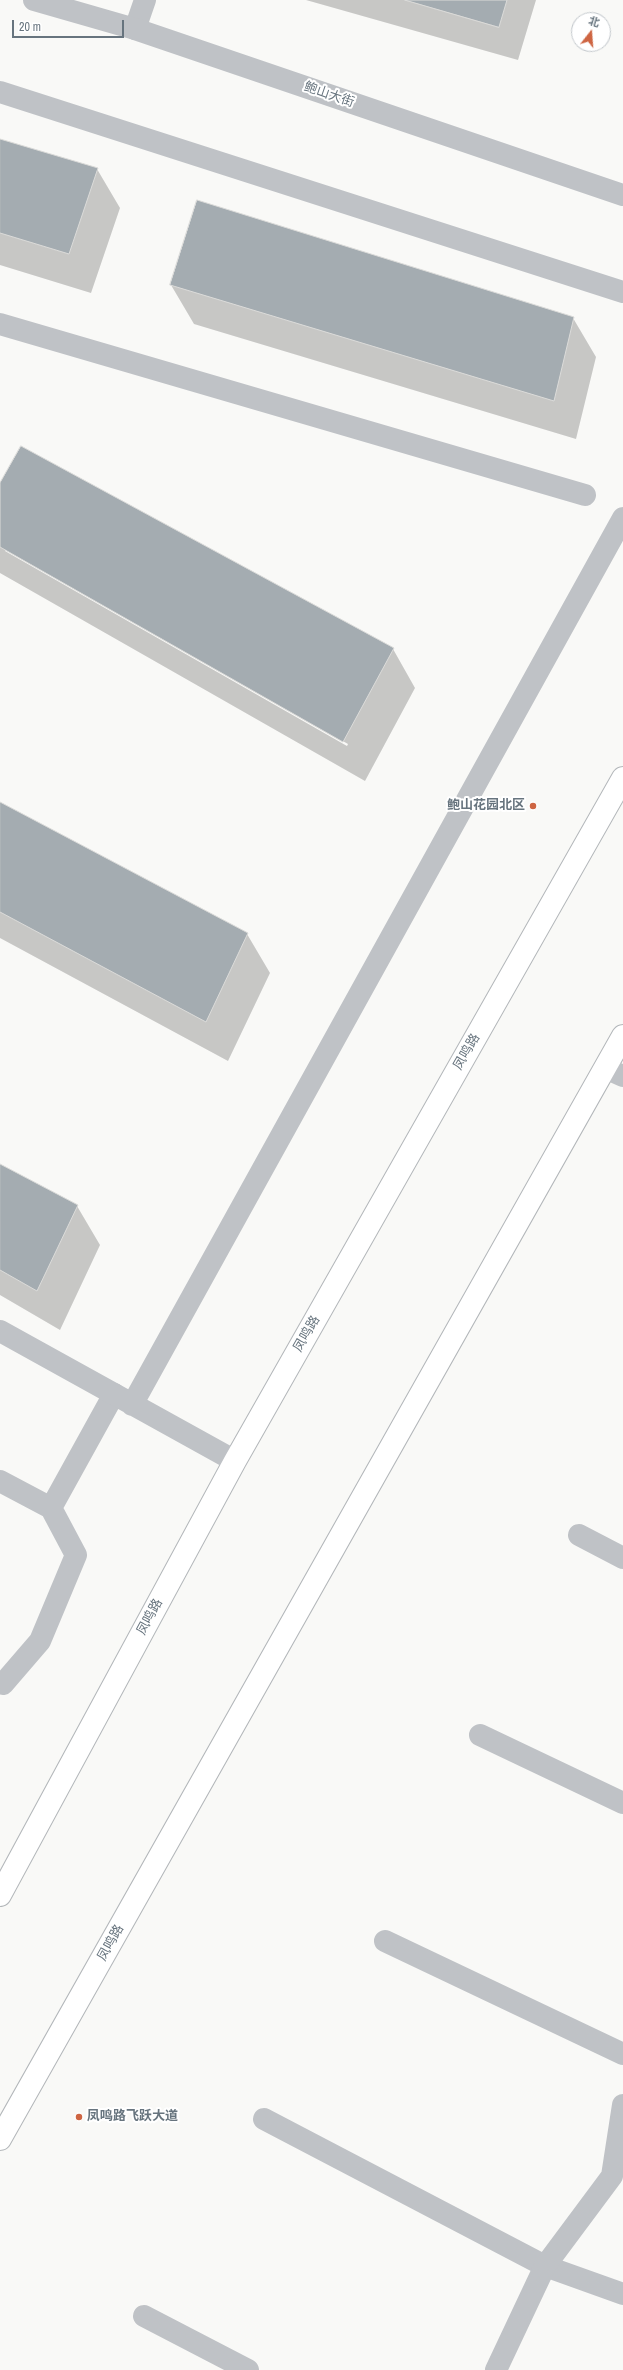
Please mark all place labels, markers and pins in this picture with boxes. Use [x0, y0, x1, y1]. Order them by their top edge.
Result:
place label: 鲍山花园北区 [447, 798, 525, 814]
marker: 鲍山花园北区 [528, 801, 538, 811]
place label: 凤鸣路飞跃大道 [87, 2109, 178, 2125]
marker: 凤鸣路飞跃大道 [74, 2112, 84, 2122]

